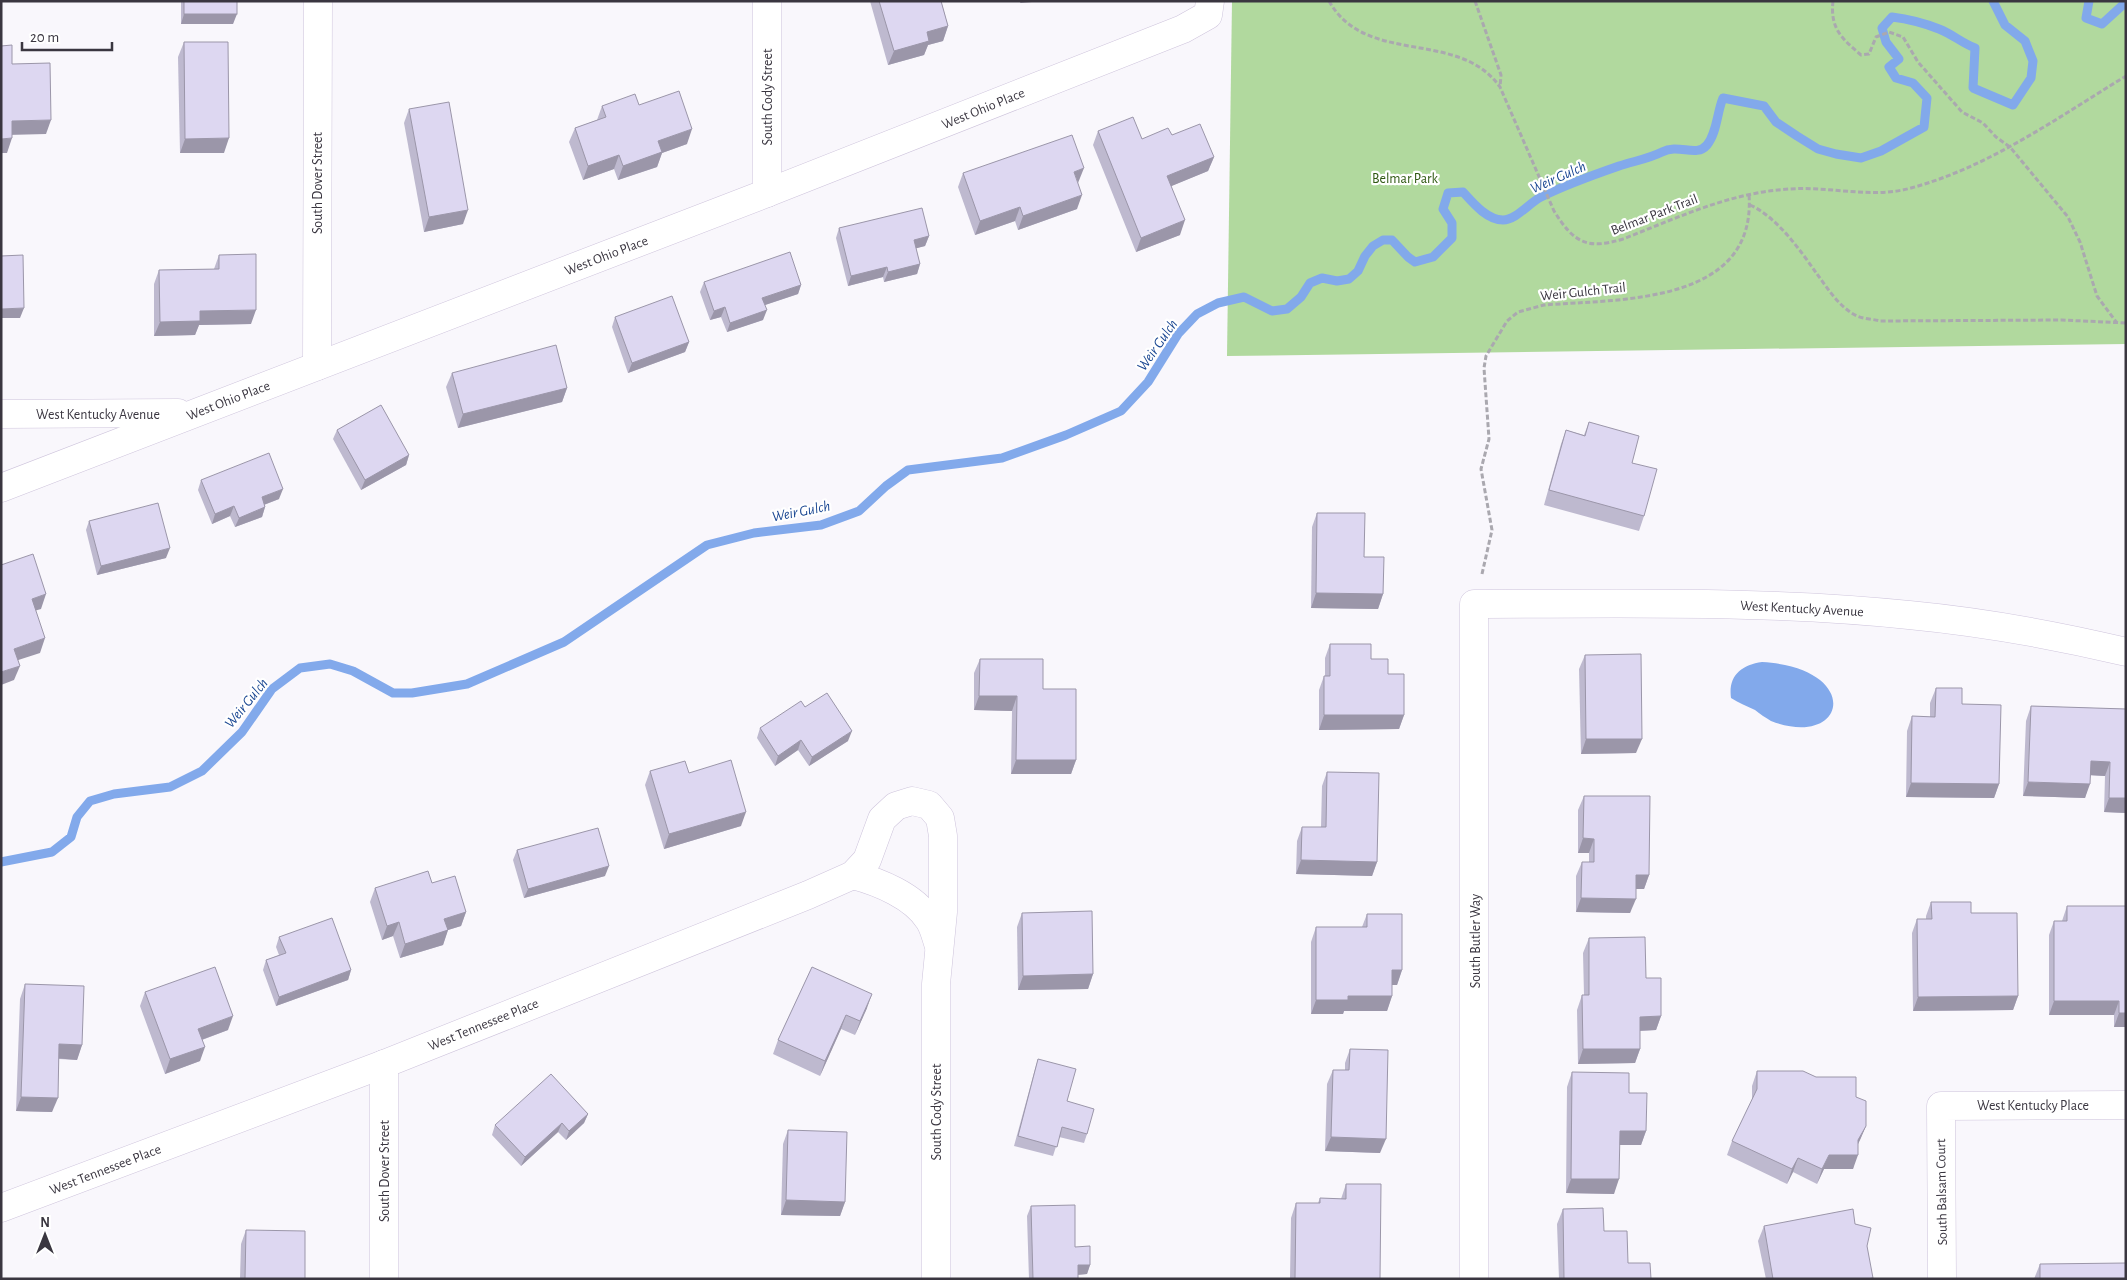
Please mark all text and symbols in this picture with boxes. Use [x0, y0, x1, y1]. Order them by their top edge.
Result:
scale bar [22, 20, 112, 52]
text: 20 m [30, 30, 59, 45]
street label: South Cody Street [761, 48, 775, 145]
street label: West Ohio Place [940, 86, 1027, 132]
street label: South Dover Street [311, 131, 325, 234]
water label: Weir Gulch [1528, 159, 1588, 196]
park label: Belmar Park [1372, 172, 1439, 186]
street label: Belmar Park Trail [1609, 192, 1700, 238]
street label: West Ohio Place [563, 234, 650, 278]
street label: Weir Gulch Trail [1540, 281, 1627, 303]
water label: Weir Gulch [1134, 317, 1181, 374]
street label: West Ohio Place [185, 379, 272, 423]
street label: West Kentucky Avenue [36, 408, 160, 422]
water label: Weir Gulch [771, 498, 832, 524]
street label: West Kentucky Avenue [1740, 599, 1864, 619]
water label: Weir Gulch [222, 676, 271, 731]
street label: South Butler Way [1469, 894, 1483, 988]
street label: West Tennessee Place [426, 996, 541, 1054]
street label: South Cody Street [930, 1063, 944, 1160]
street label: West Kentucky Place [1977, 1099, 2089, 1113]
street label: South Dover Street [378, 1119, 392, 1222]
street label: South Balsam Court [1934, 1138, 1950, 1245]
street label: West Tennessee Place [48, 1142, 163, 1198]
north arrow [20, 1210, 70, 1260]
text: N [40, 1216, 50, 1230]

